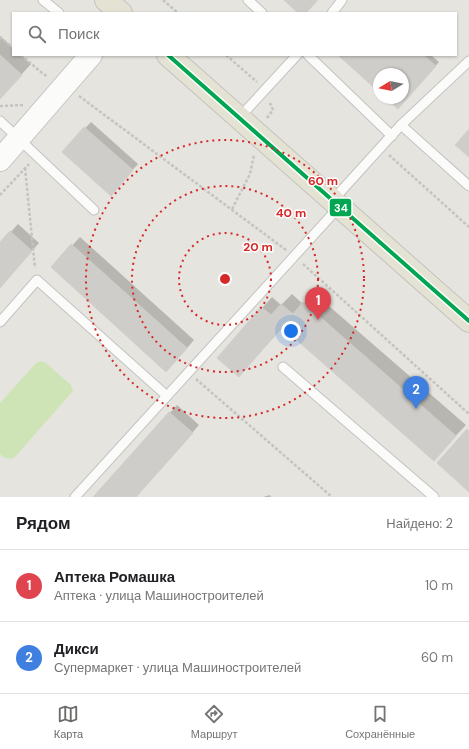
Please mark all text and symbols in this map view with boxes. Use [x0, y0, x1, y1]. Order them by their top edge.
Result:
search box [12, 12, 457, 56]
icon: search [26, 23, 48, 45]
text: Поиск [58, 24, 100, 44]
north arrow [373, 68, 409, 104]
text: 60 m [308, 173, 338, 189]
line badge: 34 [329, 198, 352, 217]
text: 34 [334, 201, 348, 215]
text: 40 m [276, 205, 306, 221]
text: 20 m [243, 239, 273, 255]
centre of rings [218, 272, 232, 286]
pin: 1 [305, 287, 331, 320]
your location [281, 321, 301, 341]
pin: 2 [403, 376, 429, 409]
text: Рядом [16, 512, 71, 534]
text: Найдено: 2 [386, 515, 453, 532]
text: Аптека Ромашка [54, 567, 175, 587]
text: 1 [27, 577, 31, 594]
text: 10 m [425, 577, 453, 594]
text: Аптека · улица Машиностроителей [54, 587, 264, 604]
text: Дикси [54, 639, 99, 659]
text: 2 [25, 649, 33, 666]
text: 60 m [421, 649, 453, 666]
text: Супермаркет · улица Машиностроителей [54, 659, 301, 676]
tab: Карта [54, 703, 83, 741]
tab: Маршрут [191, 703, 238, 741]
tab: Сохранённые [345, 703, 415, 741]

